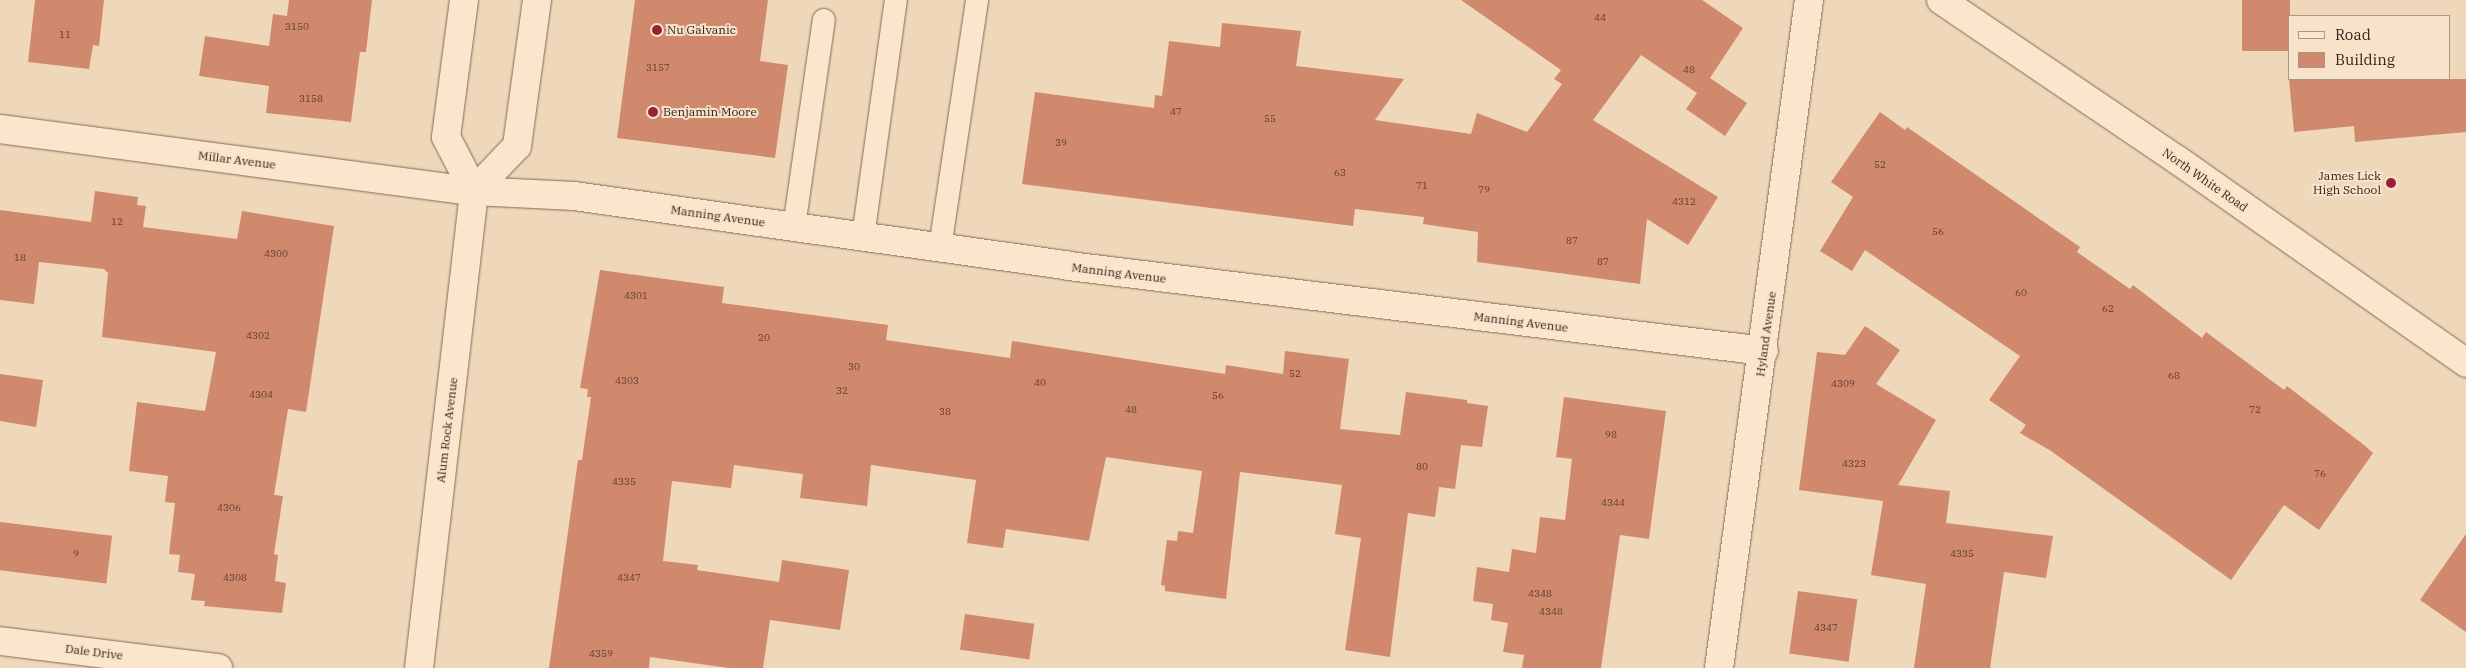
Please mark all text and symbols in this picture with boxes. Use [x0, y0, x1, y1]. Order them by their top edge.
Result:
house number: 44 [1594, 12, 1606, 24]
legend [2288, 15, 2451, 80]
house number: 3150 [285, 21, 309, 33]
place label: Nu Galvanic [667, 23, 736, 37]
marker: Nu Galvanic [651, 24, 663, 36]
text: Road [2335, 25, 2371, 44]
house number: 11 [59, 29, 71, 41]
text: Building [2335, 50, 2395, 69]
house number: 3157 [646, 62, 670, 74]
house number: 48 [1683, 64, 1695, 76]
house number: 3158 [299, 93, 323, 105]
place label: Benjamin Moore [663, 105, 757, 119]
marker: Benjamin Moore [647, 106, 659, 118]
house number: 47 [1170, 106, 1182, 118]
house number: 55 [1264, 113, 1276, 125]
house number: 39 [1055, 137, 1067, 149]
street label: North White Road [2160, 145, 2250, 215]
street label: Millar Avenue [197, 148, 277, 172]
house number: 52 [1874, 159, 1886, 171]
house number: 63 [1334, 167, 1346, 179]
place label: James Lick High School [2313, 169, 2381, 197]
marker: James Lick High School [2385, 177, 2397, 189]
house number: 71 [1416, 180, 1428, 192]
house number: 79 [1478, 184, 1490, 196]
house number: 4312 [1672, 196, 1696, 208]
street label: Manning Avenue [670, 202, 766, 230]
house number: 12 [111, 216, 123, 228]
house number: 56 [1932, 226, 1944, 238]
house number: 87 [1566, 235, 1578, 247]
house number: 4300 [264, 248, 288, 260]
house number: 18 [14, 252, 26, 264]
house number: 87 [1597, 256, 1609, 268]
street label: Manning Avenue [1071, 260, 1167, 286]
house number: 60 [2015, 287, 2027, 299]
house number: 4301 [624, 290, 648, 302]
street label: Hyland Avenue [1753, 290, 1779, 378]
house number: 62 [2102, 303, 2114, 315]
street label: Manning Avenue [1473, 309, 1569, 335]
house number: 4302 [246, 330, 270, 342]
house number: 20 [758, 332, 770, 344]
house number: 30 [848, 361, 860, 373]
house number: 52 [1289, 368, 1301, 380]
house number: 68 [2168, 370, 2180, 382]
house number: 4303 [615, 375, 639, 387]
street label: Alum Rock Avenue [433, 376, 461, 484]
house number: 40 [1034, 377, 1046, 389]
house number: 4309 [1831, 378, 1855, 390]
house number: 32 [836, 385, 848, 397]
house number: 4304 [249, 389, 273, 401]
house number: 56 [1212, 390, 1224, 402]
house number: 48 [1125, 404, 1137, 416]
house number: 72 [2249, 404, 2261, 416]
house number: 38 [939, 406, 951, 418]
house number: 98 [1605, 429, 1617, 441]
house number: 4323 [1842, 458, 1866, 470]
house number: 80 [1416, 461, 1428, 473]
house number: 76 [2314, 468, 2326, 480]
house number: 4335 [612, 476, 636, 488]
house number: 4344 [1601, 497, 1625, 509]
house number: 4306 [217, 502, 241, 514]
house number: 9 [73, 548, 79, 560]
house number: 4335 [1950, 548, 1974, 560]
house number: 4308 [223, 572, 247, 584]
house number: 4347 [617, 572, 641, 584]
house number: 4348 [1528, 588, 1552, 600]
house number: 4348 [1539, 606, 1563, 618]
house number: 4347 [1814, 622, 1838, 634]
street label: Dale Drive [64, 641, 124, 663]
house number: 4359 [589, 648, 613, 660]

